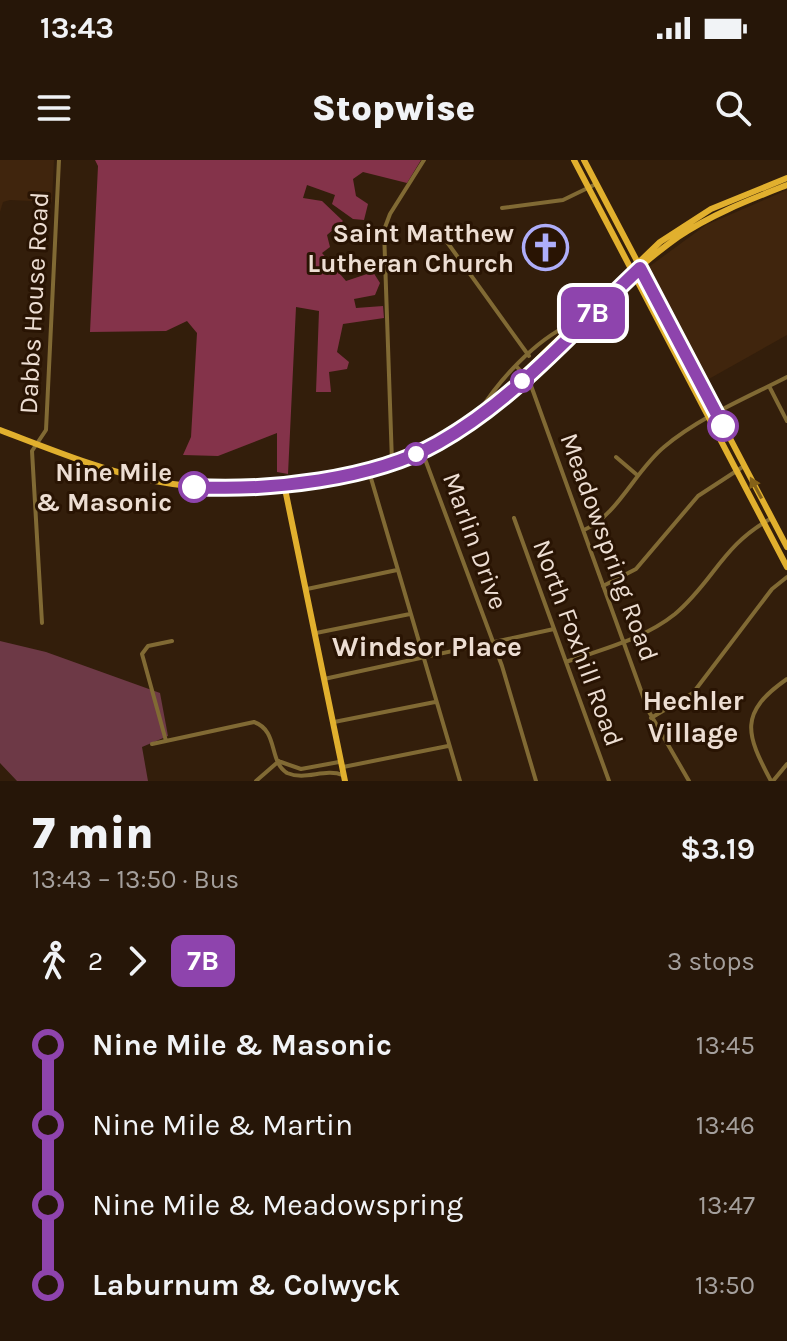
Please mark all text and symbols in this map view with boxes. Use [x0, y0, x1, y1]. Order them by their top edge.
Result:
text: 13:43 [40, 10, 114, 46]
icon: menu [32, 86, 76, 130]
icon: search [711, 86, 755, 130]
text: Stopwise [312, 87, 475, 129]
street label: Dabbs House Road [13, 191, 55, 415]
place label: Saint Matthew Lutheran Church [307, 218, 514, 279]
church icon: Saint Matthew Lutheran Church [521, 224, 569, 272]
line badge: 7B [557, 287, 629, 339]
text: 7B [577, 296, 609, 329]
unlabelled marker [511, 370, 533, 392]
unlabelled marker [708, 411, 738, 441]
street label: Meadowspring Road [553, 429, 665, 665]
unlabelled marker [405, 443, 427, 465]
place label: Nine Mile & Masonic [35, 457, 172, 518]
street label: Marlin Drive [436, 468, 514, 614]
marker: Nine Mile & Masonic [179, 472, 209, 502]
one-way arrow [749, 476, 762, 499]
street label: North Foxhill Road [526, 536, 630, 750]
district label: Windsor Place [332, 630, 522, 663]
district label: Hechler Village [642, 684, 744, 749]
text: 7 min [32, 808, 154, 859]
text: $3.19 [680, 831, 755, 867]
text: 13:43 – 13:50 · Bus [32, 864, 239, 895]
icon: walk [32, 939, 76, 983]
icon: forward [115, 939, 159, 983]
text: 7B [187, 944, 219, 977]
text: 2 [88, 946, 103, 977]
text: 3 stops [667, 946, 755, 977]
text: Nine Mile & Masonic [92, 1027, 392, 1063]
text: 13:45 [696, 1030, 755, 1061]
text: Nine Mile & Martin [92, 1107, 353, 1143]
text: 13:46 [696, 1110, 755, 1141]
text: Nine Mile & Meadowspring [92, 1187, 463, 1223]
text: 13:47 [698, 1190, 755, 1221]
text: Laburnum & Colwyck [92, 1267, 400, 1303]
text: 13:50 [695, 1270, 755, 1301]

